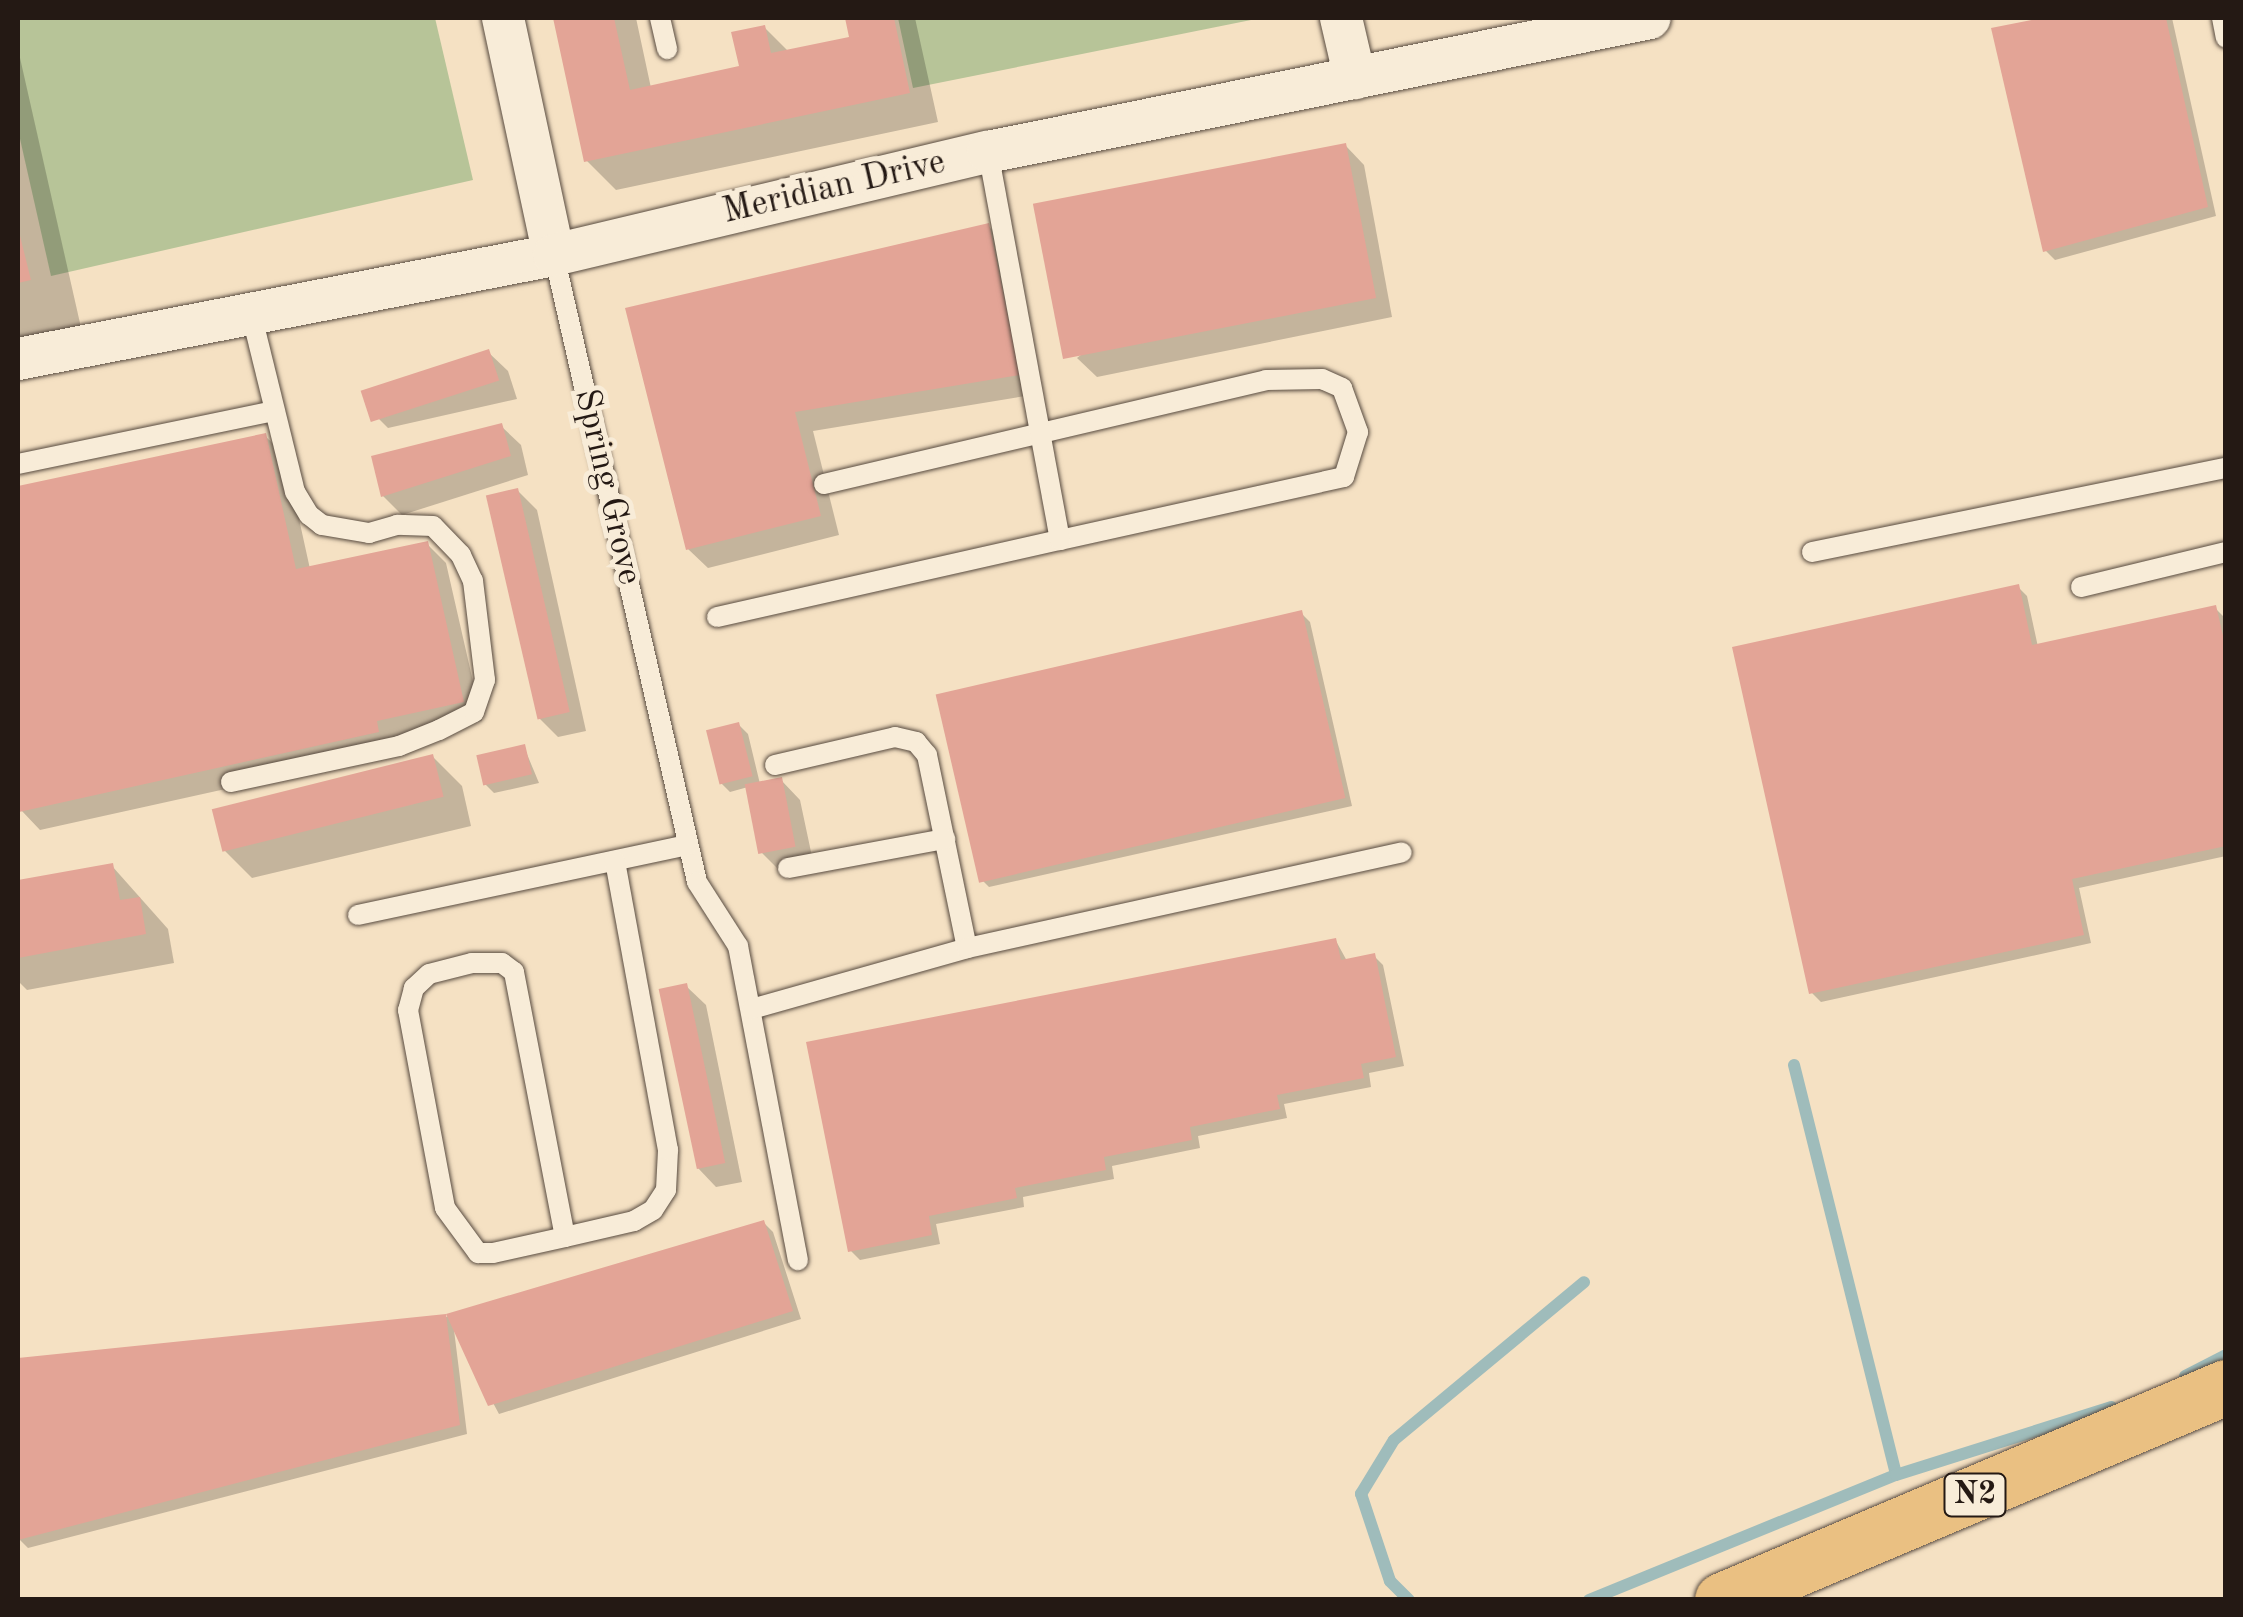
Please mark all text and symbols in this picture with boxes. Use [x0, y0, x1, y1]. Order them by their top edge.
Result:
street label: Meridian Drive [719, 142, 949, 234]
street label: Spring Grove [564, 385, 650, 589]
road number: N2 [1942, 1468, 2008, 1522]

